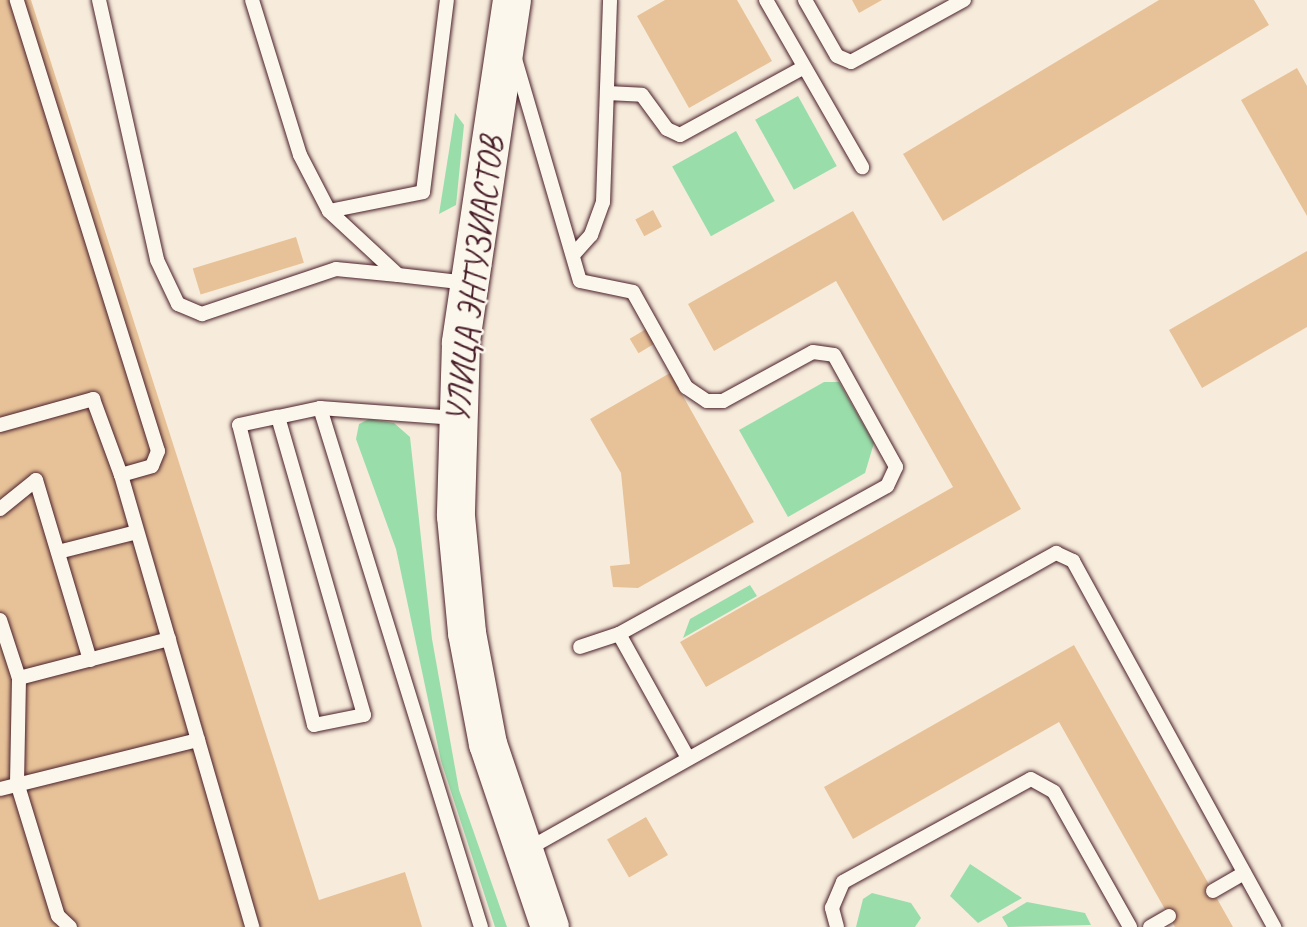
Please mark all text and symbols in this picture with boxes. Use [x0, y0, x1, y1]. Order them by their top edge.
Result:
street label: УЛИЦА ЭНТУЗИАСТОВ [438, 135, 512, 425]

